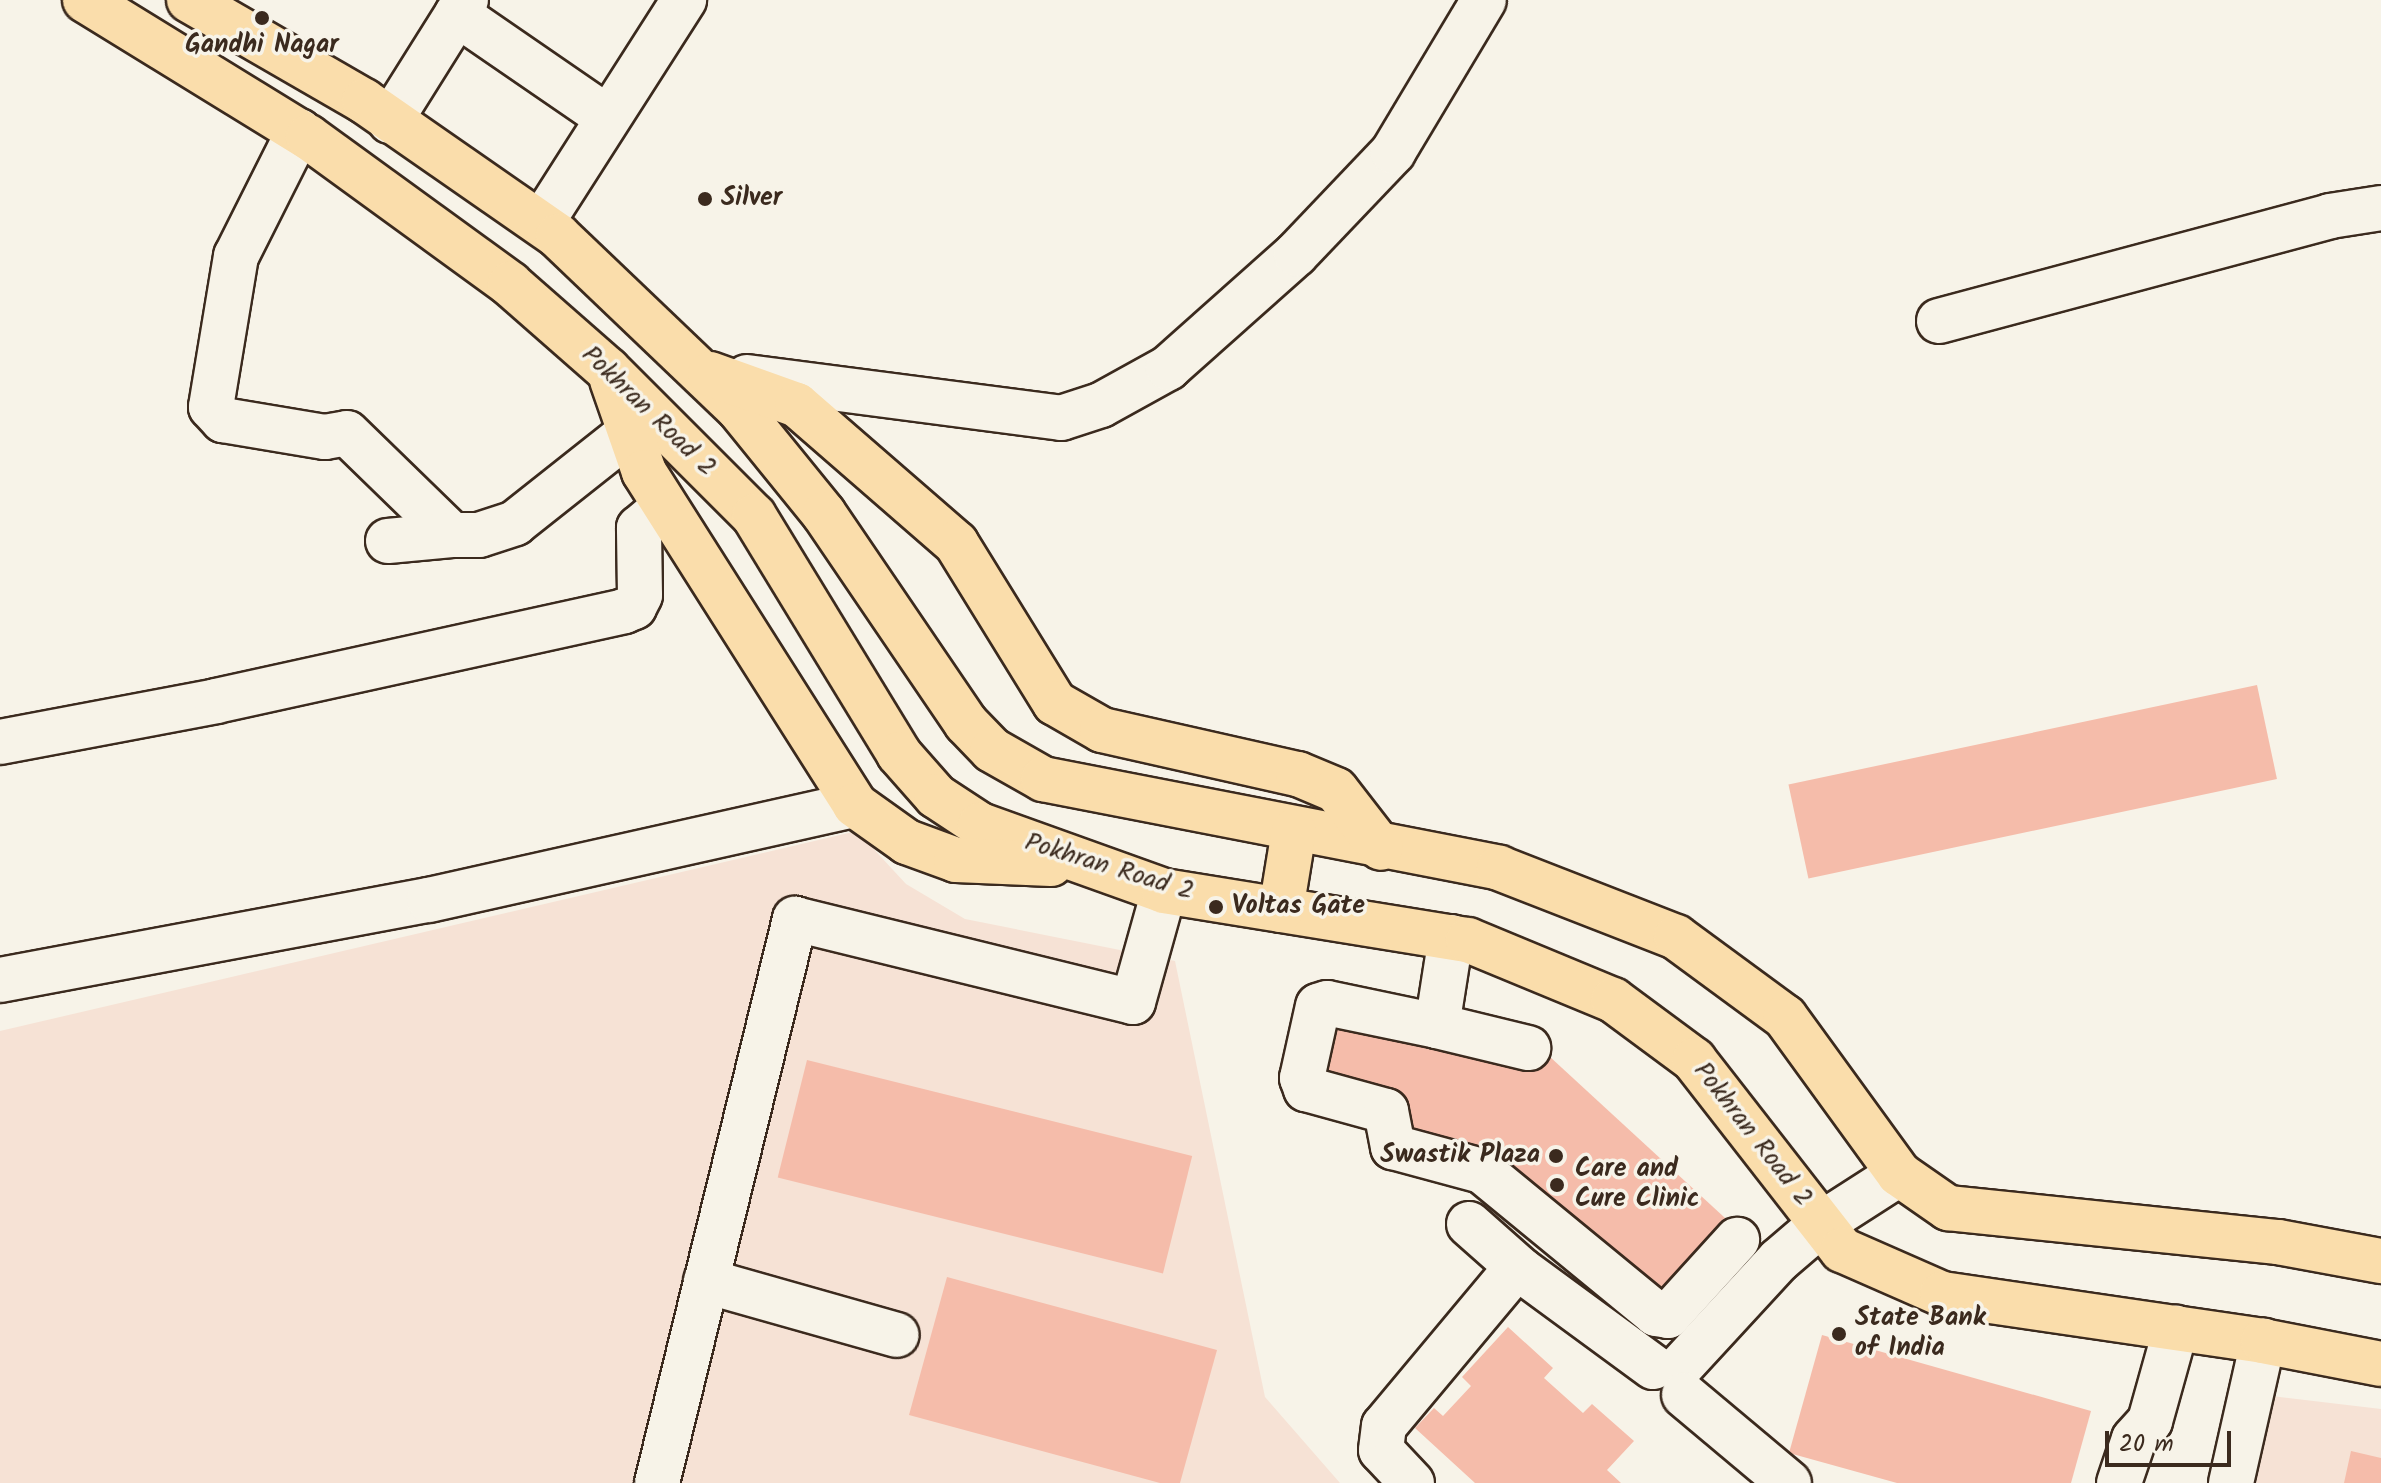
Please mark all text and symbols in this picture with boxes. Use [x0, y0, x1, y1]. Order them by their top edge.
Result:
marker: Gandhi Nagar [253, 9, 271, 27]
place label: Gandhi Nagar [185, 30, 339, 62]
place label: Silver [721, 183, 782, 215]
marker: Silver [696, 190, 714, 208]
street label: Pokhran Road 2 [574, 340, 722, 484]
street label: Pokhran Road 2 [1021, 828, 1197, 908]
place label: Voltas Gate [1232, 891, 1365, 923]
marker: Voltas Gate [1207, 898, 1225, 916]
street label: Pokhran Road 2 [1686, 1057, 1818, 1213]
place label: Swastik Plaza [1380, 1140, 1540, 1172]
marker: Swastik Plaza [1547, 1147, 1565, 1165]
place label: Care and Cure Clinic [1575, 1154, 1699, 1216]
marker: Care and Cure Clinic [1546, 1174, 1568, 1196]
place label: State Bank of India [1855, 1303, 1985, 1364]
marker: State Bank of India [1830, 1325, 1848, 1343]
scale bar [2109, 1415, 2235, 1465]
text: 20 m [2119, 1425, 2174, 1464]

